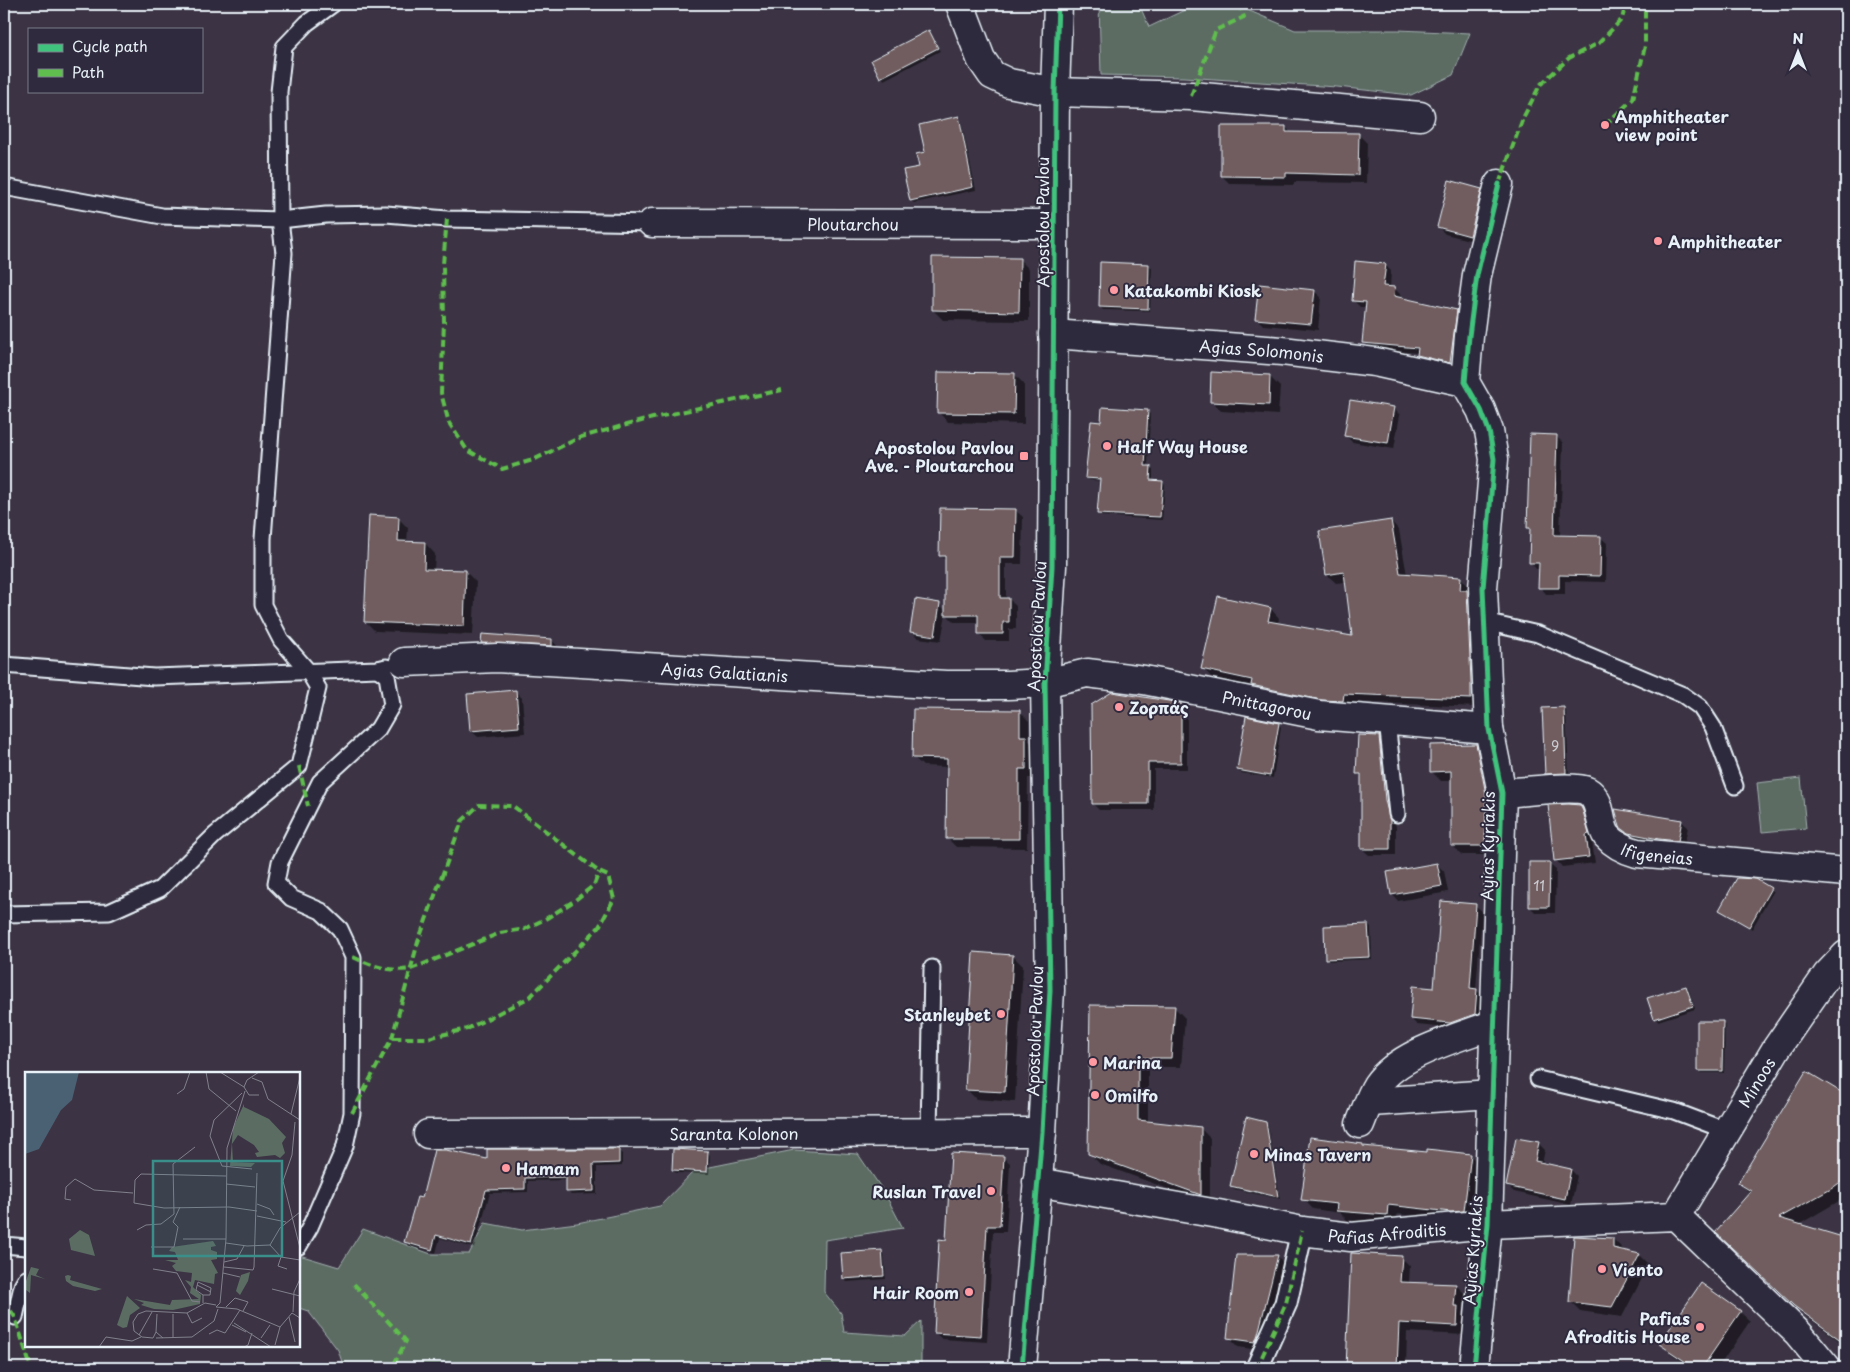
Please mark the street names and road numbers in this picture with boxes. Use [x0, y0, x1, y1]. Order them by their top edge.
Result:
street label: Apostolou Pavlou [1030, 157, 1054, 287]
street label: Ploutarchou [807, 211, 899, 236]
street label: Agias Solomonis [1198, 333, 1325, 368]
street label: Apostolou Pavlou [1021, 560, 1051, 692]
street label: Agias Galatianis [660, 656, 789, 687]
street label: Pnittagorou [1220, 684, 1314, 725]
street label: Ayias Kyriakis [1474, 791, 1500, 901]
street label: Ifigeneias [1617, 837, 1694, 870]
street label: Apostolou Pavlou [1020, 965, 1048, 1097]
street label: Minoos [1732, 1052, 1781, 1112]
street label: Saranta Kolonon [669, 1121, 799, 1145]
street label: Ayias Kyriakis [1456, 1194, 1488, 1306]
street label: Pafias Afroditis [1327, 1216, 1447, 1249]

